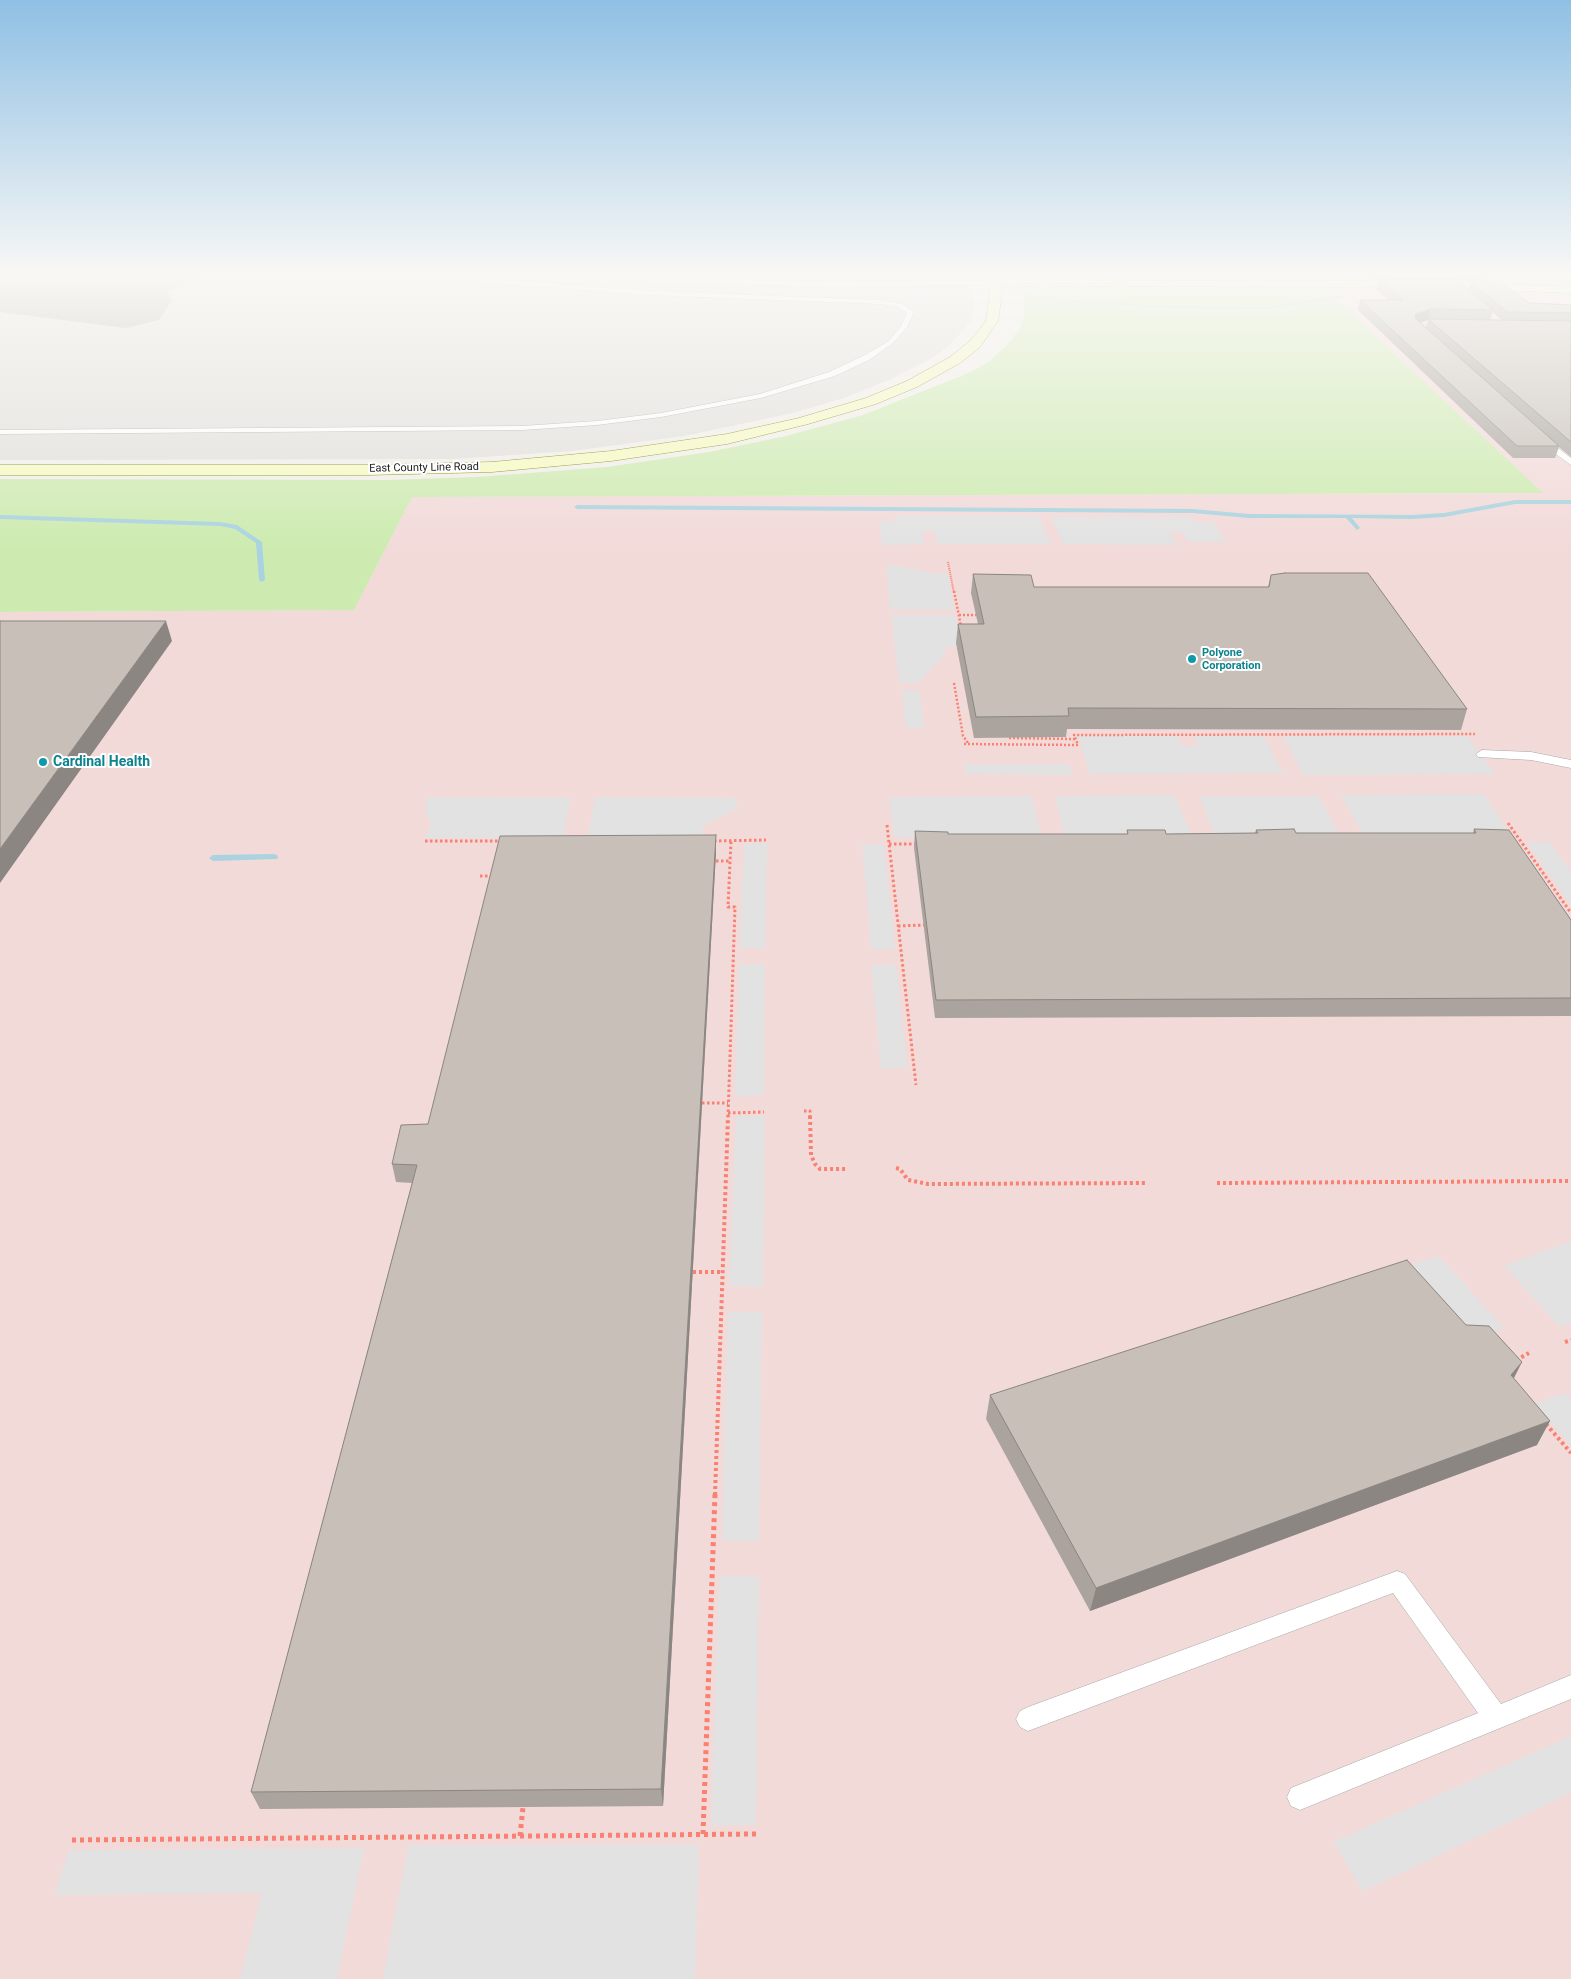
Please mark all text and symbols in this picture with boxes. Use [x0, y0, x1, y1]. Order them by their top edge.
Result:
street label: East County Line Road [369, 460, 479, 476]
place label: Polyone Corporation [1202, 646, 1261, 672]
marker: Polyone Corporation [1186, 653, 1198, 665]
place label: Cardinal Health [53, 754, 150, 770]
marker: Cardinal Health [37, 756, 49, 768]

